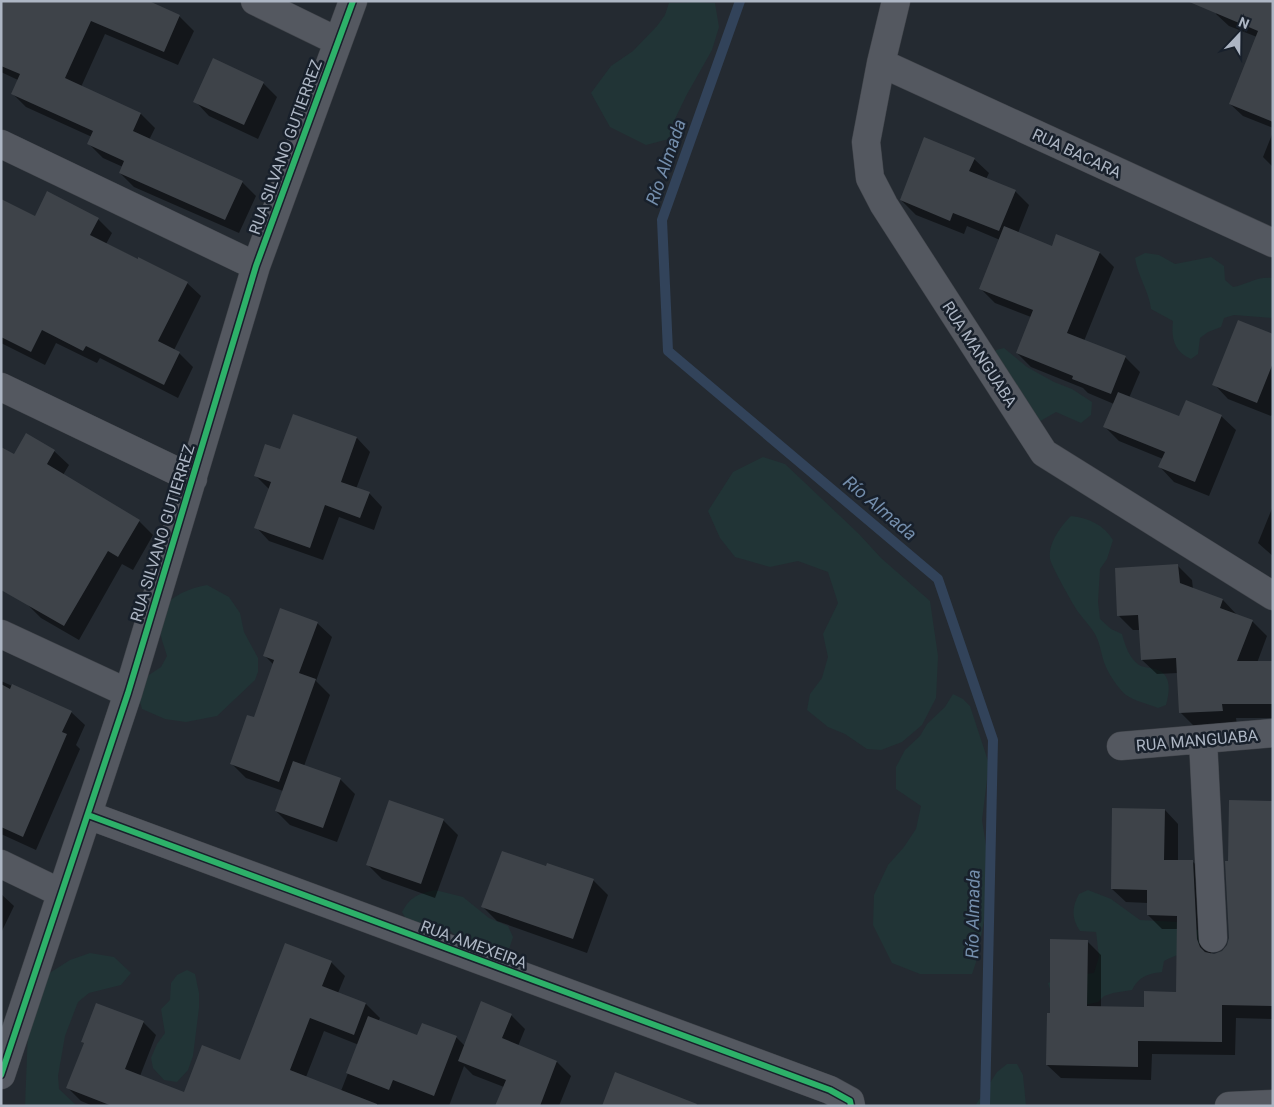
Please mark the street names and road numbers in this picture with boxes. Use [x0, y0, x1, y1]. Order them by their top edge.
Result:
street label: RUA SILVANO GUTIERREZ [245, 57, 326, 237]
street label: RUA BACARA [1029, 125, 1125, 183]
street label: RUA MANGUABA [938, 298, 1021, 411]
street label: RUA SILVANO GUTIERREZ [126, 442, 199, 624]
street label: RUA MANGUABA [1135, 726, 1259, 755]
street label: RUA AMEXEIRA [418, 916, 530, 973]

